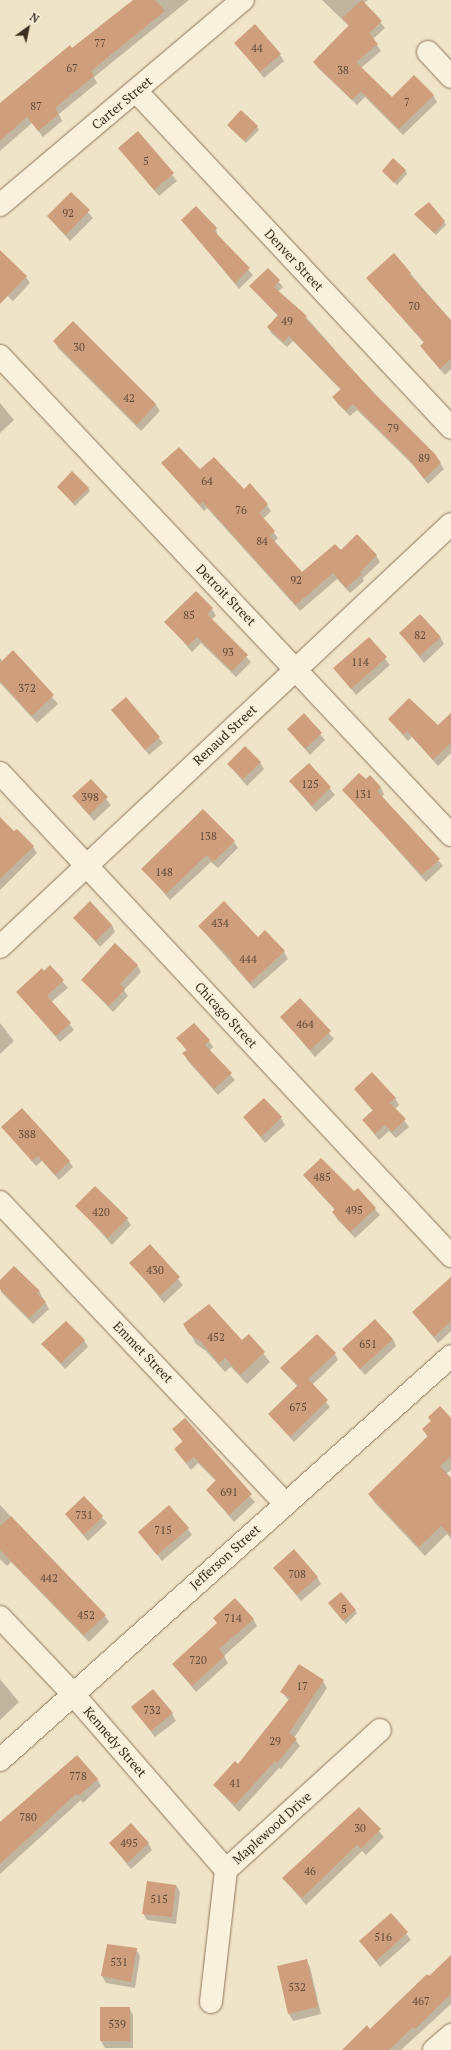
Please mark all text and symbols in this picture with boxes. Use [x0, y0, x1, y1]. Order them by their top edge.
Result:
north arrow [8, 8, 48, 48]
text: N [27, 10, 42, 26]
house number: 77 [94, 36, 106, 50]
house number: 44 [251, 41, 263, 55]
house number: 67 [66, 61, 78, 75]
house number: 38 [337, 63, 349, 77]
street label: Carter Street [89, 73, 155, 133]
house number: 7 [404, 95, 410, 109]
house number: 87 [30, 99, 42, 113]
house number: 5 [143, 154, 149, 168]
house number: 92 [62, 206, 74, 220]
street label: Denver Street [261, 226, 327, 294]
house number: 70 [408, 299, 420, 313]
house number: 49 [281, 314, 293, 328]
house number: 30 [73, 340, 85, 354]
house number: 42 [123, 391, 135, 405]
house number: 79 [387, 421, 399, 435]
house number: 89 [418, 451, 430, 465]
house number: 64 [201, 474, 213, 488]
house number: 76 [235, 503, 247, 517]
house number: 84 [256, 534, 268, 548]
street label: Detroit Street [193, 561, 259, 629]
house number: 92 [290, 573, 302, 587]
house number: 85 [183, 608, 195, 622]
house number: 82 [414, 628, 426, 642]
house number: 93 [222, 645, 234, 659]
house number: 114 [351, 655, 369, 669]
house number: 372 [18, 681, 36, 695]
street label: Renaud Street [190, 702, 260, 768]
house number: 125 [301, 777, 319, 791]
house number: 131 [354, 787, 372, 801]
house number: 398 [81, 790, 99, 804]
house number: 138 [199, 829, 217, 843]
house number: 148 [155, 865, 173, 879]
house number: 434 [211, 916, 229, 930]
house number: 444 [239, 952, 257, 966]
street label: Chicago Street [192, 979, 260, 1051]
house number: 464 [296, 1017, 314, 1031]
house number: 388 [18, 1127, 36, 1141]
house number: 485 [313, 1170, 331, 1184]
house number: 495 [345, 1203, 363, 1217]
house number: 420 [92, 1205, 110, 1219]
house number: 430 [146, 1263, 164, 1277]
street label: Emmet Street [110, 1318, 176, 1386]
house number: 452 [207, 1330, 225, 1344]
house number: 651 [359, 1337, 377, 1351]
house number: 675 [289, 1400, 307, 1414]
house number: 691 [220, 1485, 238, 1499]
house number: 731 [75, 1508, 93, 1522]
street label: Jefferson Street [187, 1521, 263, 1593]
house number: 715 [154, 1523, 172, 1537]
house number: 708 [288, 1567, 306, 1581]
house number: 442 [40, 1571, 58, 1585]
house number: 5 [341, 1602, 347, 1616]
house number: 452 [77, 1608, 95, 1622]
house number: 714 [224, 1611, 242, 1625]
house number: 720 [189, 1653, 207, 1667]
house number: 17 [296, 1679, 308, 1693]
house number: 732 [143, 1703, 161, 1717]
street label: Kennedy Street [80, 1704, 150, 1780]
house number: 29 [269, 1734, 281, 1748]
house number: 778 [69, 1769, 87, 1783]
house number: 41 [229, 1776, 241, 1790]
street label: Maplewood Drive [229, 1789, 315, 1867]
house number: 780 [19, 1810, 37, 1824]
house number: 30 [354, 1821, 366, 1835]
house number: 495 [120, 1836, 138, 1850]
house number: 46 [304, 1864, 316, 1878]
house number: 515 [150, 1892, 168, 1906]
house number: 516 [374, 1930, 392, 1944]
house number: 531 [110, 1955, 128, 1969]
house number: 532 [288, 1980, 306, 1994]
house number: 467 [412, 1994, 430, 2008]
house number: 539 [108, 2017, 126, 2031]

